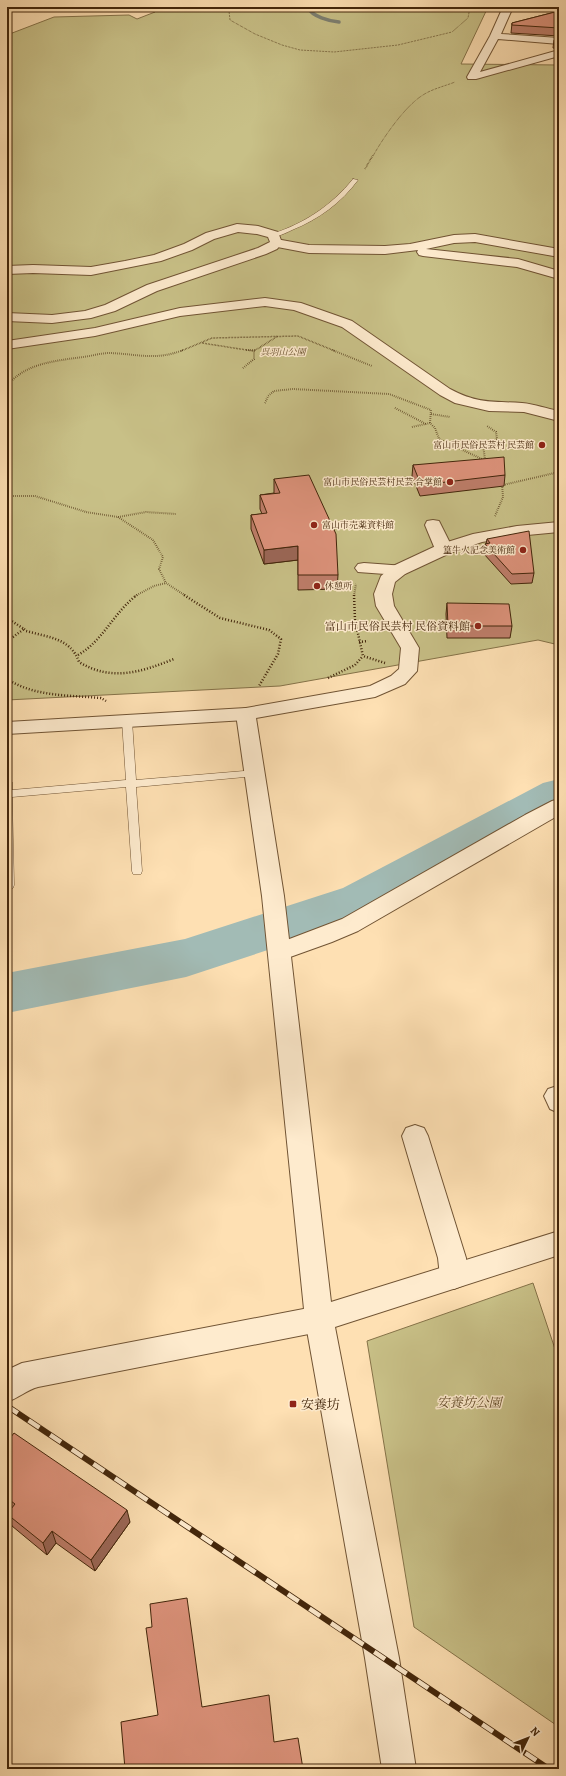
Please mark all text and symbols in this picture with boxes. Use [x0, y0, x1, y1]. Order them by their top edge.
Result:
park label: 呉羽山公園 [260, 346, 307, 358]
place label: 富山市民俗民芸村 民芸館 [433, 439, 534, 451]
marker: 富山市民俗民芸村 民芸館 [537, 440, 547, 450]
place label: 富山市民俗民芸村民芸 合掌館 [323, 476, 442, 488]
marker: 富山市民俗民芸村民芸 合掌館 [445, 477, 455, 487]
place label: 富山市売薬資料館 [322, 519, 394, 531]
marker: 富山市売薬資料館 [309, 520, 319, 530]
place label: 篁牛人記念美術館 [443, 544, 515, 556]
marker: 篁牛人記念美術館 [518, 545, 528, 555]
place label: 休憩所 [325, 580, 352, 592]
marker: 休憩所 [312, 581, 322, 591]
place label: 富山市民俗民芸村 民俗資料館 [325, 619, 470, 634]
marker: 富山市民俗民芸村 民俗資料館 [473, 621, 483, 631]
park label: 安養坊公園 [436, 1394, 503, 1411]
place label: 安養坊 [301, 1396, 340, 1413]
marker: 安養坊 [288, 1399, 298, 1409]
north arrow [508, 1718, 548, 1758]
text: N [527, 1723, 543, 1740]

